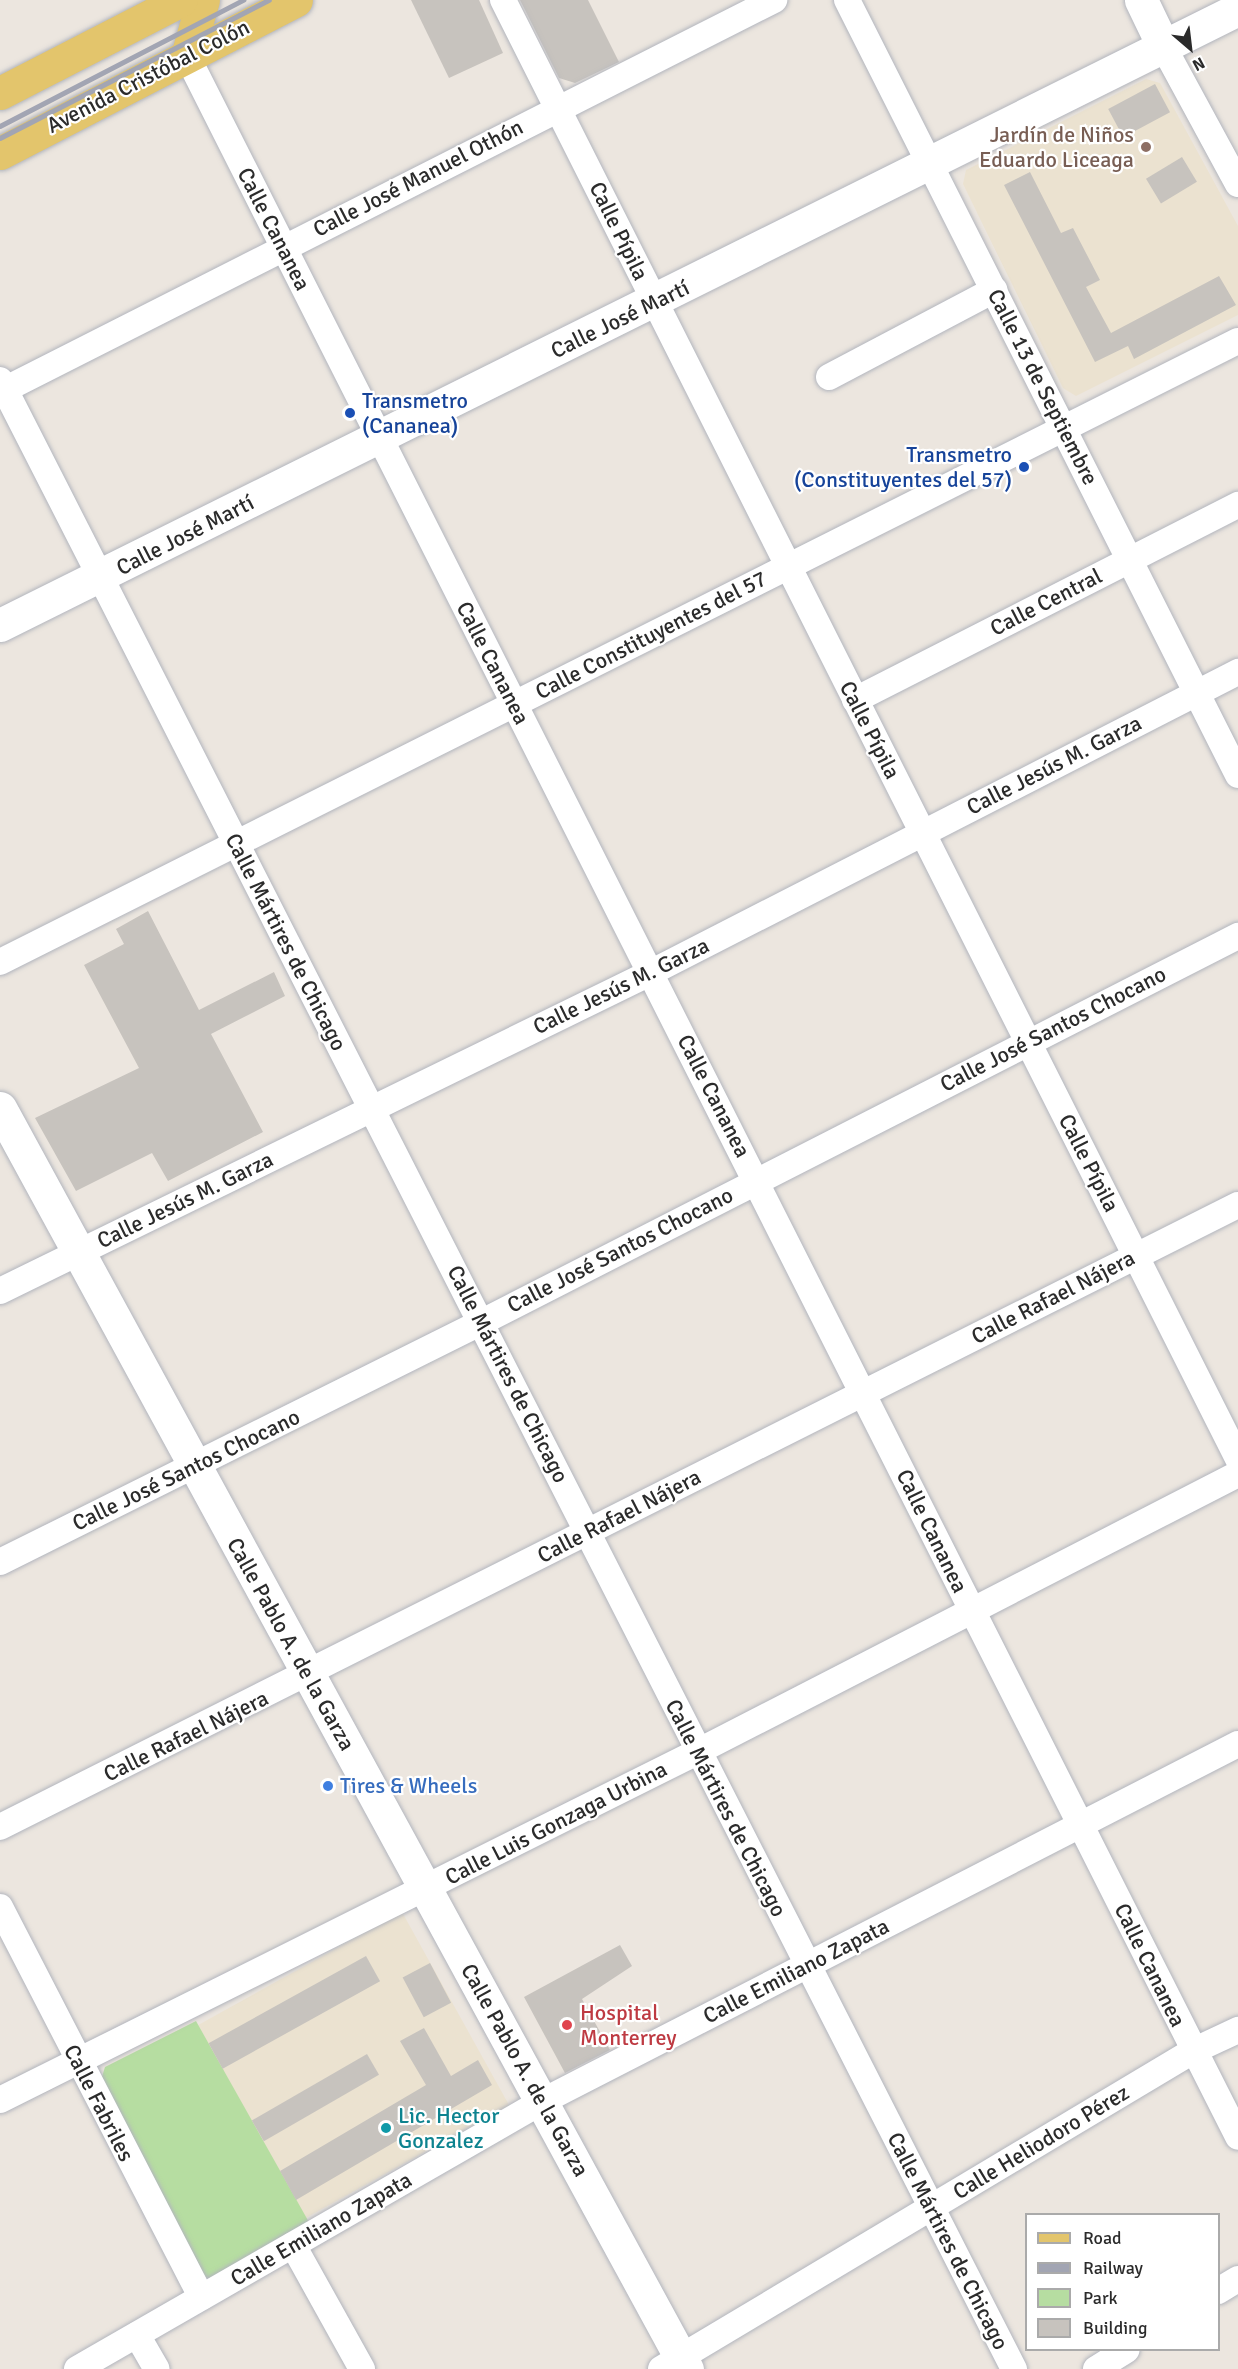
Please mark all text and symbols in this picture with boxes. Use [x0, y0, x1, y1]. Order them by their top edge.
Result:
street label: Avenida Cristóbal Colón [42, 13, 254, 139]
north arrow [1160, 18, 1220, 78]
text: N [1189, 52, 1208, 75]
street label: Calle José Manuel Othón [309, 114, 527, 242]
place label: Jardín de Niños Eduardo Liceaga [979, 121, 1134, 172]
marker: Jardín de Niños Eduardo Liceaga [1139, 140, 1153, 154]
street label: Calle Cananea [232, 163, 316, 295]
street label: Calle Pípila [584, 177, 654, 285]
street label: Calle José Martí [546, 274, 694, 364]
street label: Calle 13 de Septiembre [982, 285, 1104, 489]
place label: Transmetro (Cananea) [362, 387, 468, 439]
marker: Transmetro (Cananea) [343, 406, 357, 420]
place label: Transmetro (Constituyentes del 57) [794, 441, 1012, 493]
marker: Transmetro (Constituyentes del 57) [1017, 460, 1031, 474]
street label: Calle José Martí [112, 489, 258, 581]
street label: Calle Central [986, 563, 1106, 641]
street label: Calle Constituyentes del 57 [531, 565, 771, 705]
street label: Calle Cananea [451, 597, 535, 729]
street label: Calle Pípila [834, 677, 906, 783]
street label: Calle Jesús M. Garza [962, 710, 1146, 820]
street label: Calle Mártires de Chicago [220, 829, 352, 1055]
street label: Calle Jesús M. Garza [529, 932, 713, 1040]
street label: Calle José Santos Chocano [936, 961, 1170, 1097]
street label: Calle Cananea [672, 1030, 756, 1162]
street label: Calle Pípila [1053, 1110, 1125, 1216]
street label: Calle Jesús M. Garza [93, 1146, 277, 1254]
street label: Calle José Santos Chocano [503, 1182, 737, 1318]
street label: Calle Rafael Nájera [967, 1244, 1139, 1350]
street label: Calle Mártires de Chicago [442, 1261, 574, 1487]
street label: Calle José Santos Chocano [68, 1403, 304, 1537]
street label: Calle Rafael Nájera [533, 1463, 705, 1569]
street label: Calle Cananea [891, 1465, 973, 1597]
street label: Calle Pablo A. de la Garza [221, 1533, 361, 1755]
street label: Calle Rafael Nájera [99, 1685, 273, 1787]
street label: Calle Mártires de Chicago [660, 1695, 792, 1921]
street label: Calle Luis Gonzaga Urbina [441, 1756, 671, 1890]
place label: Tires & Wheels [340, 1773, 477, 1799]
marker: Tires & Wheels [321, 1779, 335, 1793]
street label: Calle Cananea [1109, 1899, 1191, 2031]
street label: Calle Emiliano Zapata [699, 1913, 893, 2029]
street label: Calle Pablo A. de la Garza [455, 1959, 595, 2181]
place label: Hospital Monterrey [580, 1999, 677, 2050]
marker: Hospital Monterrey [558, 2016, 576, 2034]
street label: Calle Fabriles [58, 2040, 140, 2166]
street label: Calle Heliodoro Pérez [948, 2079, 1134, 2205]
place label: Lic. Hector Gonzalez [398, 2102, 499, 2154]
marker: Lic. Hector Gonzalez [379, 2121, 393, 2135]
street label: Calle Mártires de Chicago [882, 2128, 1014, 2354]
street label: Calle Emiliano Zapata [226, 2166, 416, 2292]
legend [1025, 2213, 1220, 2351]
text: Road [1083, 2227, 1122, 2249]
text: Railway [1083, 2257, 1143, 2279]
text: Park [1083, 2287, 1118, 2309]
text: Building [1083, 2317, 1147, 2339]

